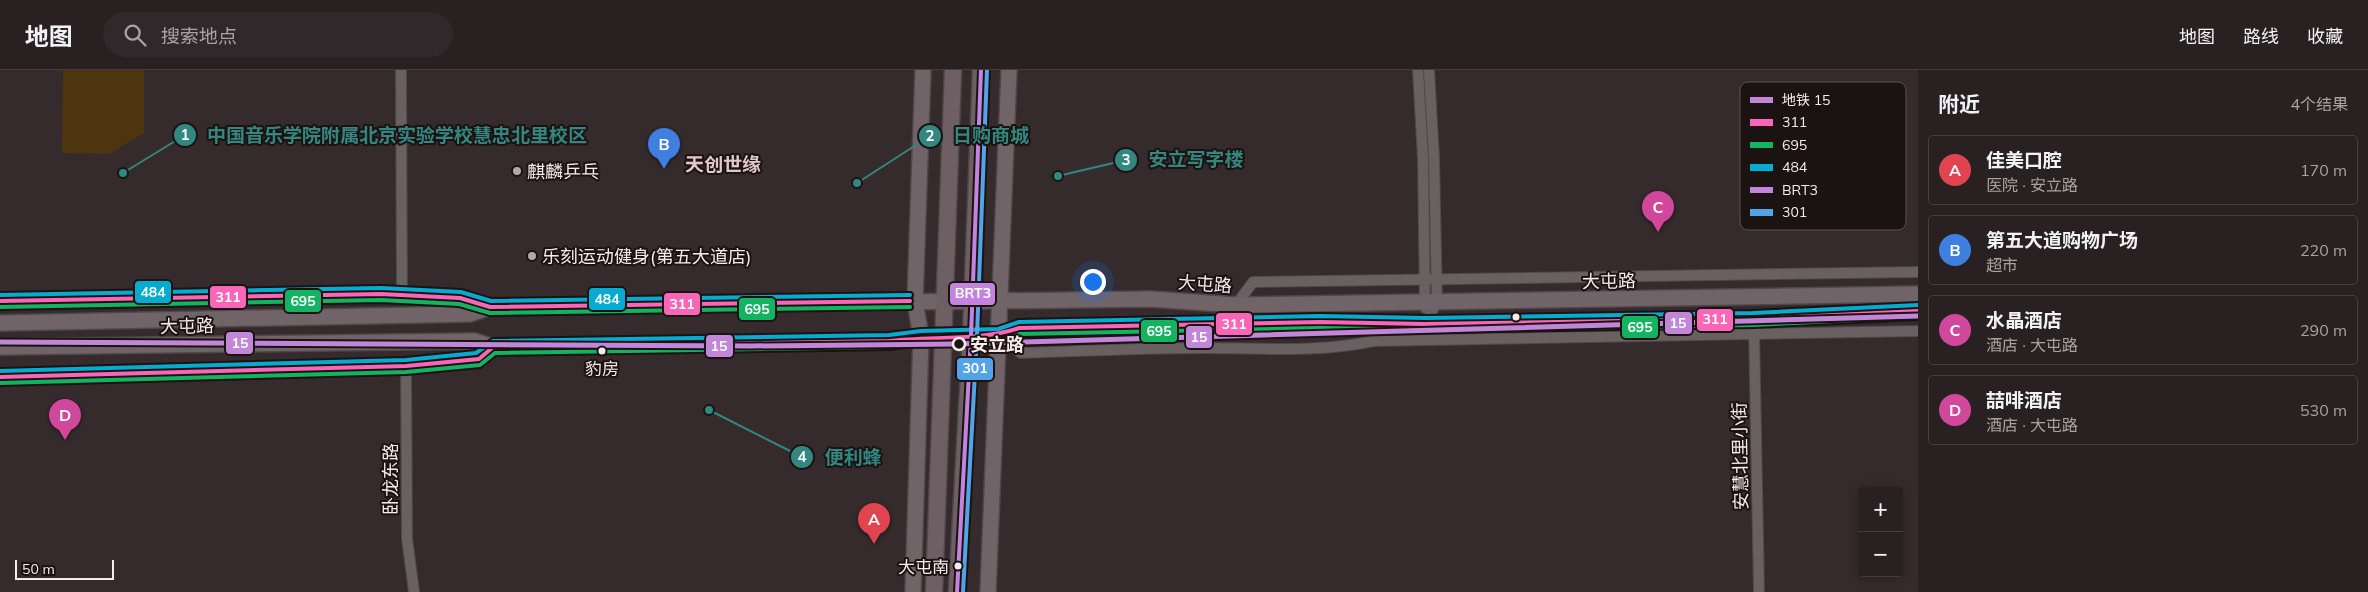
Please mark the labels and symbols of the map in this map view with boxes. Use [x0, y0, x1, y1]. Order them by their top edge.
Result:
legend [1740, 82, 1906, 230]
text: 地铁 15 [1782, 91, 1830, 109]
text: 311 [1782, 113, 1807, 131]
callout: 中国音乐学院附属北京实验学校慧忠北里校区 [172, 118, 597, 152]
callout: 日购商城 [918, 119, 1039, 153]
text: 中国音乐学院附属北京实验学校慧忠北里校区 [207, 123, 587, 147]
text: 日购商城 [953, 123, 1029, 147]
text: 1 [180, 125, 190, 144]
text: 2 [925, 126, 935, 145]
pin: B [648, 128, 680, 169]
text: 695 [1782, 136, 1807, 154]
callout: 安立写字楼 [1113, 143, 1253, 177]
text: 安立写字楼 [1148, 147, 1244, 171]
text: 3 [1121, 150, 1131, 169]
district label: 天创世缘 [685, 152, 761, 176]
text: 484 [1782, 158, 1808, 176]
place label: 麒麟乒乓 [527, 160, 599, 183]
marker: 麒麟乒乓 [511, 165, 523, 177]
text: BRT3 [1782, 181, 1818, 199]
pin: C [1642, 191, 1674, 232]
text: 301 [1782, 203, 1807, 221]
place label: 乐刻运动健身(第五大道店) [542, 245, 751, 268]
marker: 乐刻运动健身(第五大道店) [526, 250, 538, 262]
your location [1080, 269, 1106, 295]
street label: 大屯路 [1582, 269, 1636, 293]
street label: 大屯路 [1177, 271, 1233, 297]
line badge: 484 [134, 280, 172, 304]
line badge: BRT3 [949, 282, 996, 306]
text: 484 [140, 283, 166, 301]
text: BRT3 [955, 284, 991, 302]
line badge: 311 [209, 285, 247, 309]
line badge: 484 [588, 287, 626, 311]
text: 311 [215, 288, 241, 306]
line badge: 695 [284, 289, 322, 313]
text: 484 [594, 290, 620, 308]
text: 695 [290, 292, 316, 310]
line badge: 311 [663, 292, 701, 316]
text: 311 [669, 295, 695, 313]
line badge: 695 [738, 297, 776, 321]
text: 695 [744, 300, 770, 318]
line badge: 311 [1696, 308, 1734, 332]
text: 311 [1702, 310, 1728, 328]
line badge: 15 [1664, 311, 1693, 335]
line badge: 311 [1215, 312, 1253, 336]
unlabelled marker [1511, 312, 1521, 322]
street label: 大屯路 [160, 314, 214, 338]
text: 15 [1670, 314, 1686, 332]
text: 311 [1221, 315, 1247, 333]
line badge: 695 [1621, 315, 1659, 339]
text: 695 [1627, 318, 1653, 336]
line badge: 695 [1140, 319, 1178, 343]
text: 695 [1146, 322, 1172, 340]
line badge: 15 [1185, 325, 1213, 349]
text: 15 [1191, 328, 1207, 346]
line badge: 15 [225, 331, 254, 355]
place label: 安立路 [970, 333, 1024, 356]
text: 15 [232, 334, 248, 352]
line badge: 15 [705, 334, 734, 358]
text: 15 [711, 337, 727, 355]
marker: 安立路 [952, 337, 966, 351]
marker: 豹房 [597, 346, 607, 356]
line badge: 301 [956, 357, 994, 381]
place label: 豹房 [585, 358, 619, 379]
text: 301 [962, 359, 988, 377]
pin: D [49, 399, 81, 440]
street label: 安慧北里小街 [1728, 402, 1752, 510]
callout: 便利蜂 [789, 440, 891, 474]
street label: 卧龙东路 [379, 443, 402, 515]
text: 便利蜂 [824, 445, 882, 469]
text: 4 [797, 447, 807, 466]
pin: A [858, 503, 890, 544]
place label: 大屯南 [898, 556, 949, 577]
scale bar [15, 557, 114, 580]
marker: 大屯南 [953, 561, 963, 571]

